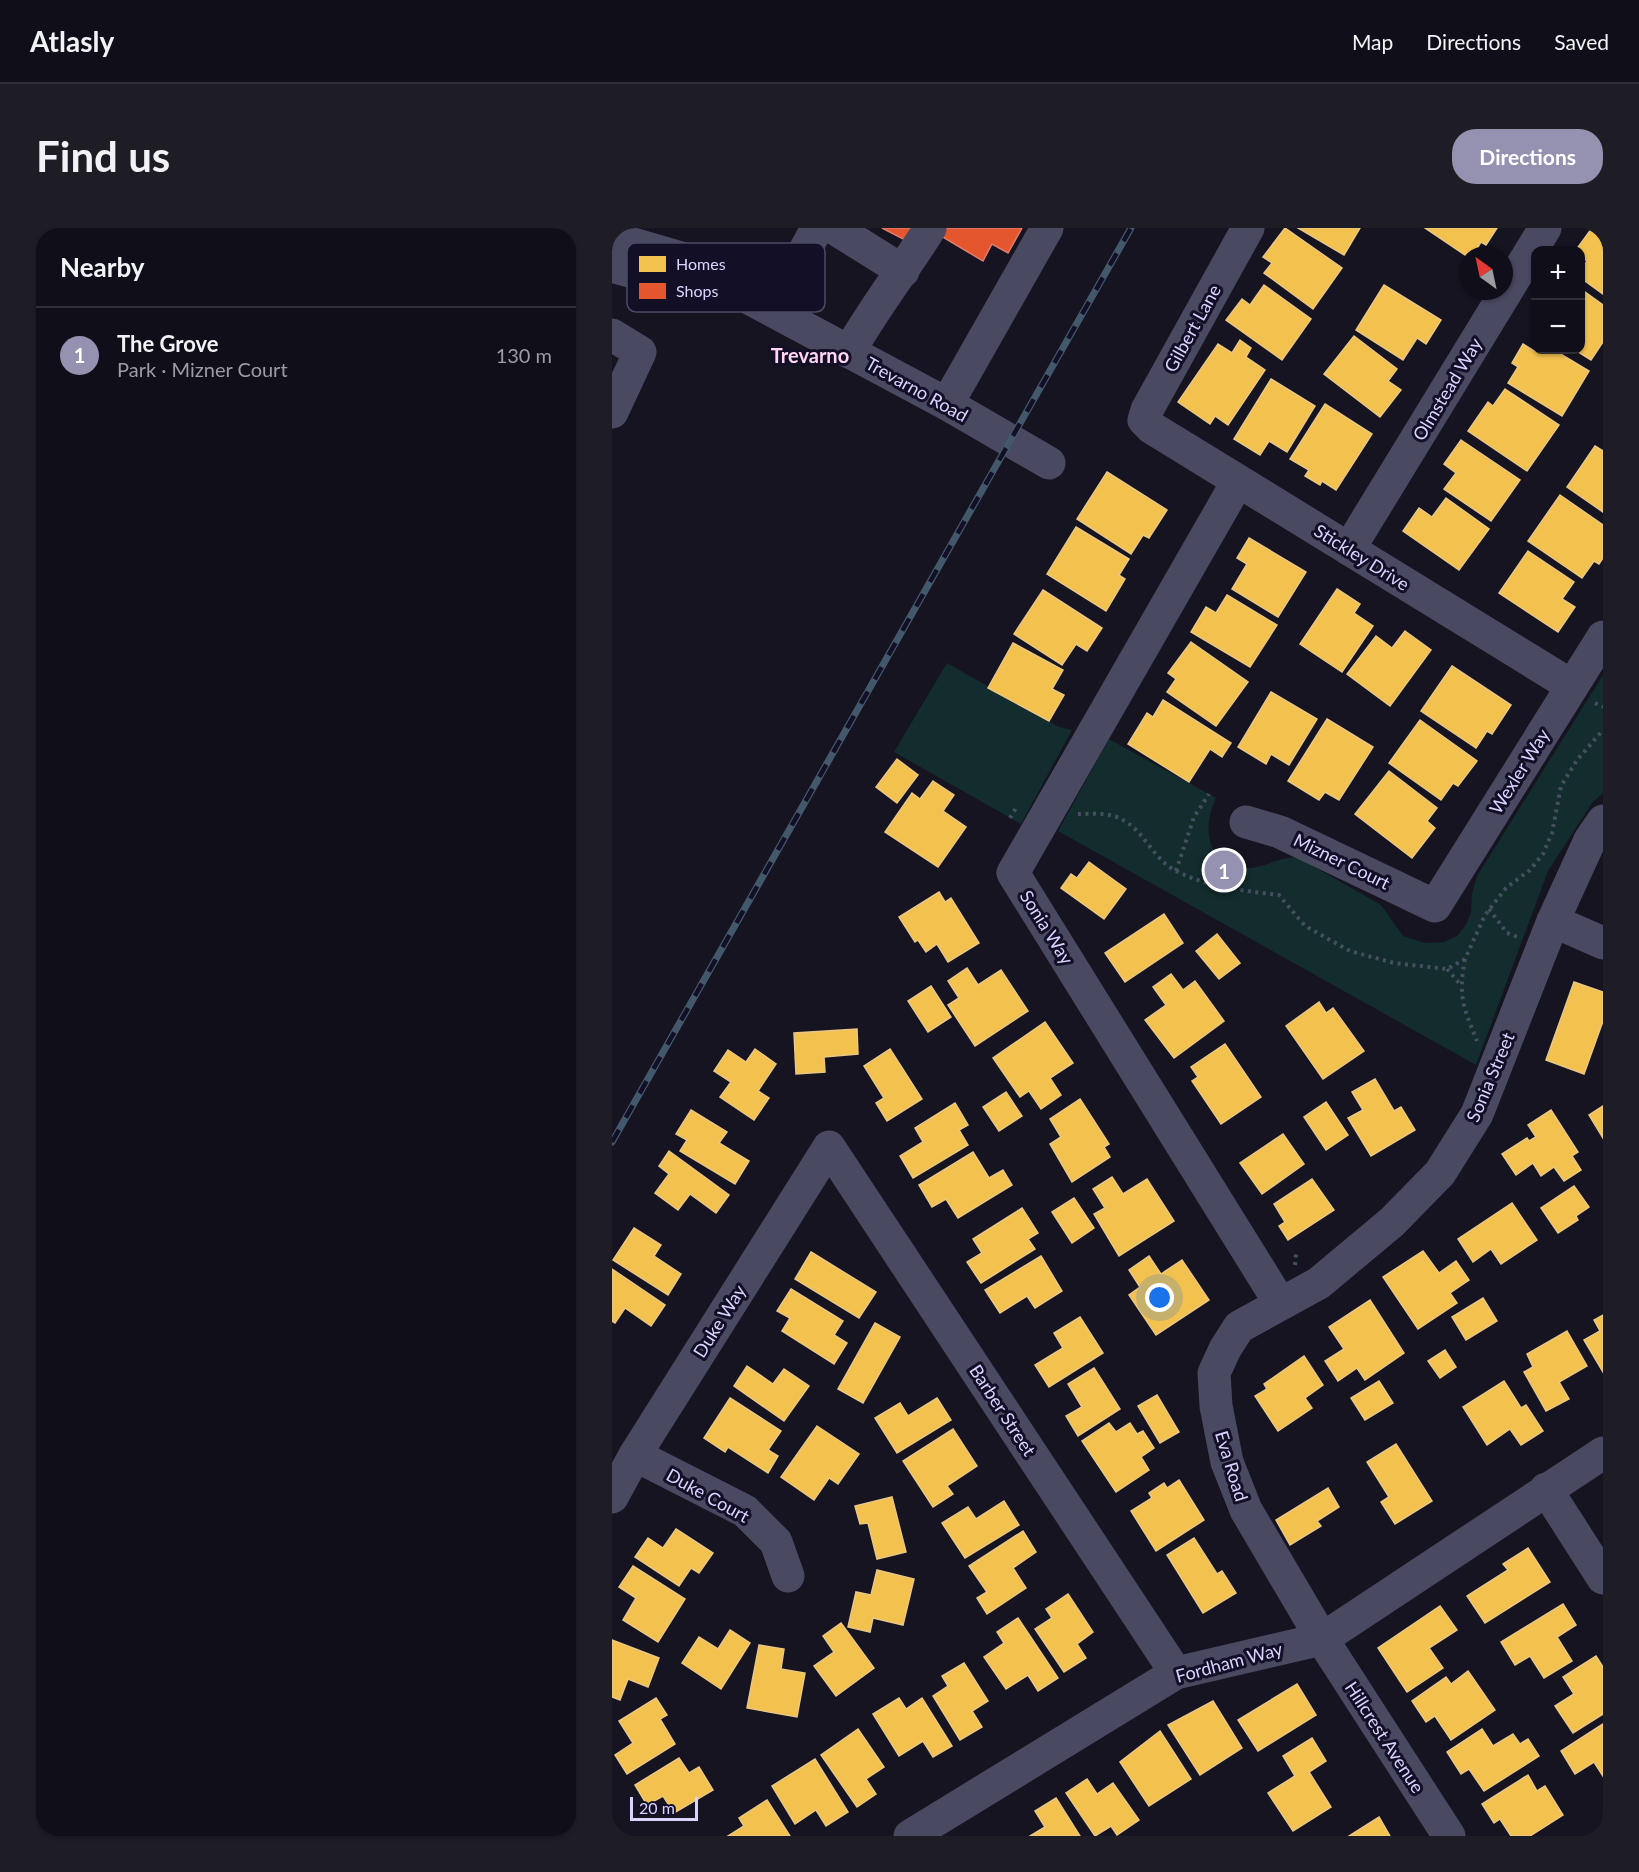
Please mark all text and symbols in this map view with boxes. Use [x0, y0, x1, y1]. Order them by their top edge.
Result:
text: Atlasly [30, 24, 114, 58]
text: Map [1352, 29, 1393, 54]
text: Directions [1426, 29, 1521, 54]
text: Saved [1554, 29, 1609, 54]
button: Directions [1452, 129, 1603, 184]
text: Find us [36, 131, 170, 181]
legend [627, 243, 825, 312]
north arrow [1459, 246, 1513, 300]
map controls [1531, 246, 1585, 354]
button: + [1531, 246, 1585, 300]
text: Nearby [60, 251, 145, 283]
text: Homes [676, 254, 726, 273]
street label: Gilbert Lane [1159, 280, 1225, 376]
text: Shops [676, 281, 719, 300]
button: − [1531, 300, 1585, 354]
text: The Grove [117, 330, 219, 357]
street label: Olmstead Way [1408, 333, 1487, 444]
text: 1 [74, 343, 85, 367]
text: 130 m [496, 343, 552, 367]
district label: Trevarno [771, 343, 849, 367]
street label: Trevarno Road [862, 352, 972, 426]
text: Park · Mizner Court [117, 357, 288, 381]
street label: Stickley Drive [1310, 519, 1414, 595]
street label: Wexler Way [1484, 724, 1554, 817]
street label: Mizner Court [1290, 828, 1394, 894]
pin: 1 [1204, 848, 1244, 892]
street label: Sonia Way [1016, 886, 1079, 969]
street label: Sonia Street [1461, 1028, 1519, 1125]
street label: Duke Way [688, 1280, 750, 1361]
your location [1145, 1283, 1174, 1312]
street label: Barber Street [965, 1360, 1041, 1460]
street label: Eva Road [1211, 1428, 1253, 1504]
street label: Duke Court [663, 1463, 754, 1527]
street label: Fordham Way [1173, 1637, 1286, 1687]
street label: Hillcrest Avenue [1341, 1677, 1429, 1797]
scale bar [630, 1794, 698, 1822]
text: 20 m [639, 1798, 675, 1817]

